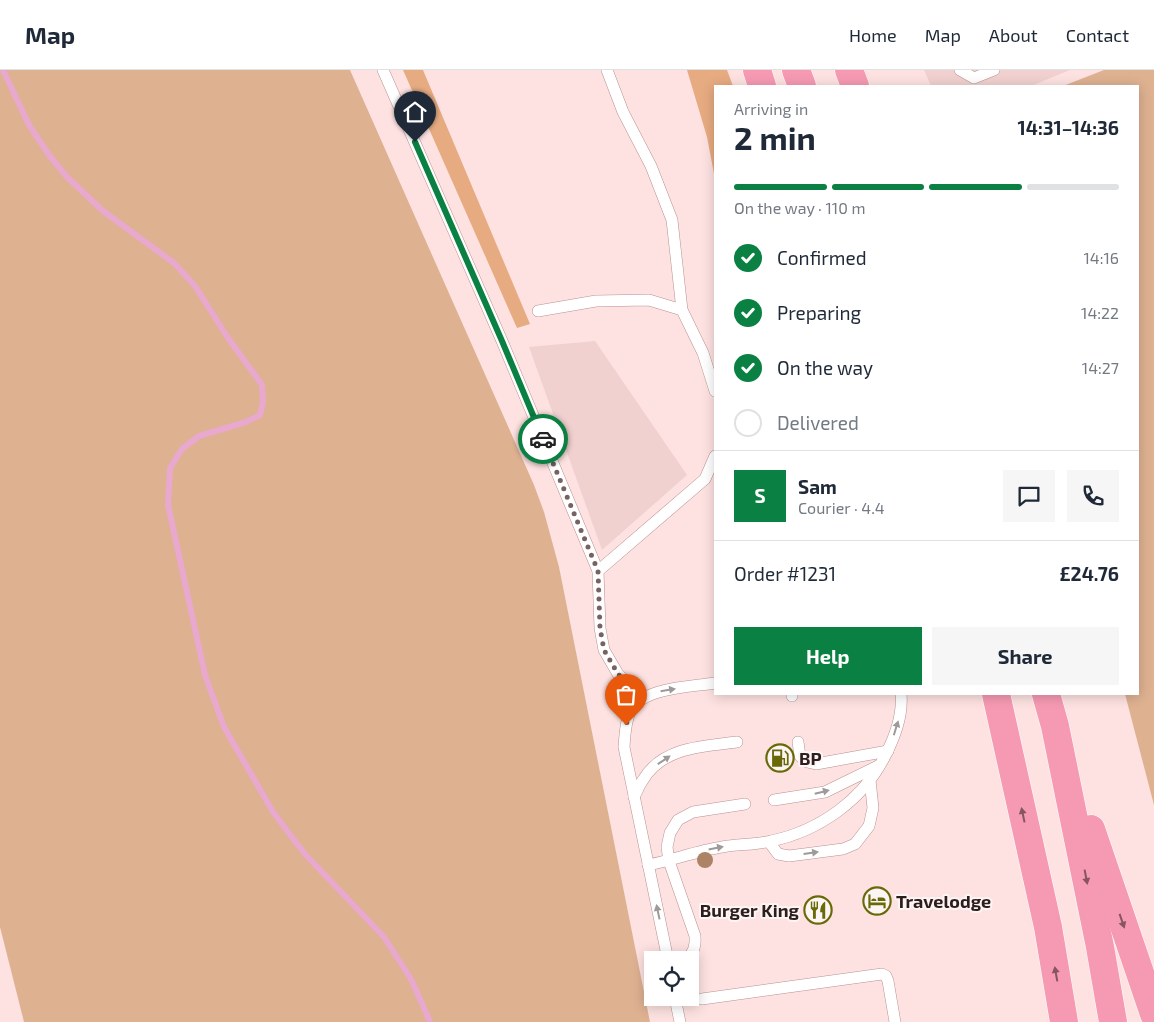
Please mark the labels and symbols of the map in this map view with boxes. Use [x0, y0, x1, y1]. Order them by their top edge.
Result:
pin [394, 91, 436, 142]
courier [518, 414, 568, 464]
pin [605, 674, 647, 725]
one-way arrow [661, 686, 677, 694]
one-way arrow [893, 720, 901, 735]
fuel station icon: BP [765, 743, 795, 773]
place label: BP [799, 747, 822, 769]
one-way arrow [657, 755, 671, 765]
one-way arrow [814, 788, 830, 796]
one-way arrow [1019, 807, 1027, 822]
one-way arrow [709, 844, 725, 852]
one-way arrow [803, 849, 819, 857]
one-way arrow [1082, 869, 1090, 885]
hotel icon: Travelodge [862, 886, 892, 916]
place label: Travelodge [896, 890, 991, 912]
restaurant icon: Burger King [803, 895, 833, 925]
place label: Burger King [700, 899, 800, 921]
one-way arrow [653, 904, 661, 920]
one-way arrow [1119, 914, 1127, 929]
one-way arrow [1051, 966, 1059, 982]

